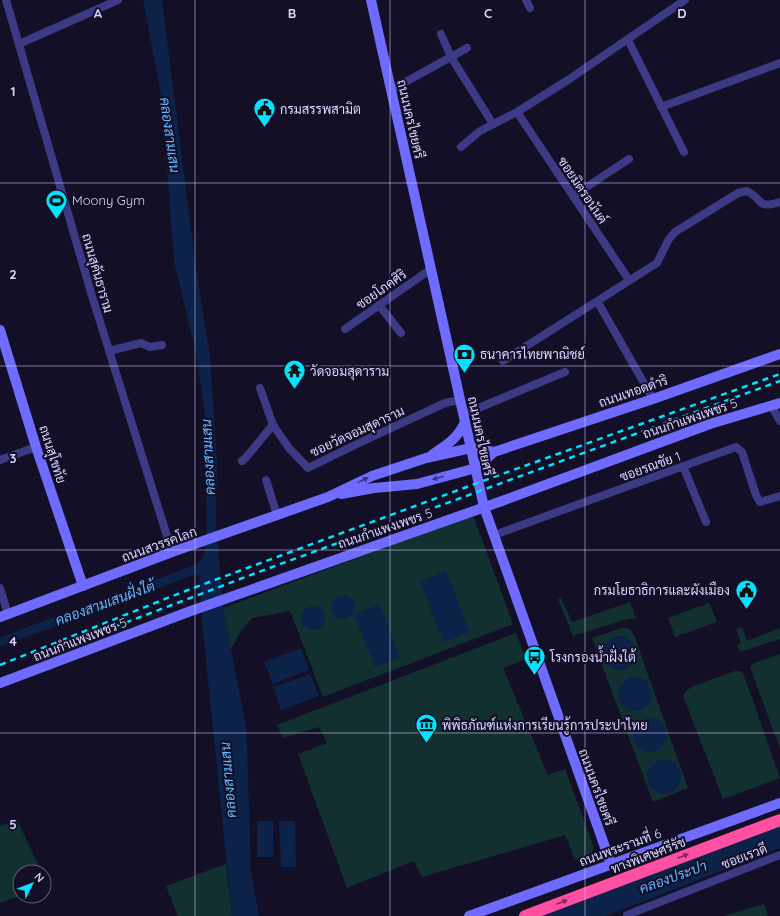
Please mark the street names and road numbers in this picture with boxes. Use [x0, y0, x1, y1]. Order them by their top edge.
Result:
street label: ถนนนครไชยศรี [394, 77, 429, 160]
street label: ซอยมิตรอนันต์ [555, 153, 612, 227]
street label: ถนนสุคันธาราม [77, 232, 117, 315]
street label: ซอยโภคศิริ [353, 266, 409, 312]
street label: ถนนเทอดดำริ [596, 372, 670, 410]
street label: ถนนนครไชยศรี [465, 394, 498, 477]
street label: ถนนกำแพงเพชร 5 [641, 394, 739, 442]
street label: ซอยวัดจอมสุดาราม [307, 402, 408, 462]
street label: ถนนสุโขทัย [34, 423, 70, 486]
street label: ซอยรณชัย 1 [617, 448, 683, 484]
street label: ถนนกำแพงเพชร 5 [336, 504, 434, 552]
street label: ถนนสวรรคโลก [119, 523, 199, 565]
street label: ถนนกำแพงเพชร 5 [31, 614, 129, 664]
street label: ถนนนครไชยศรี [576, 746, 619, 828]
street label: ถนนพระรามที่ 6 [575, 821, 663, 869]
street label: ทางพิเศษศรีรัช [608, 832, 688, 877]
street label: ซอยเรวดี [718, 839, 769, 872]

